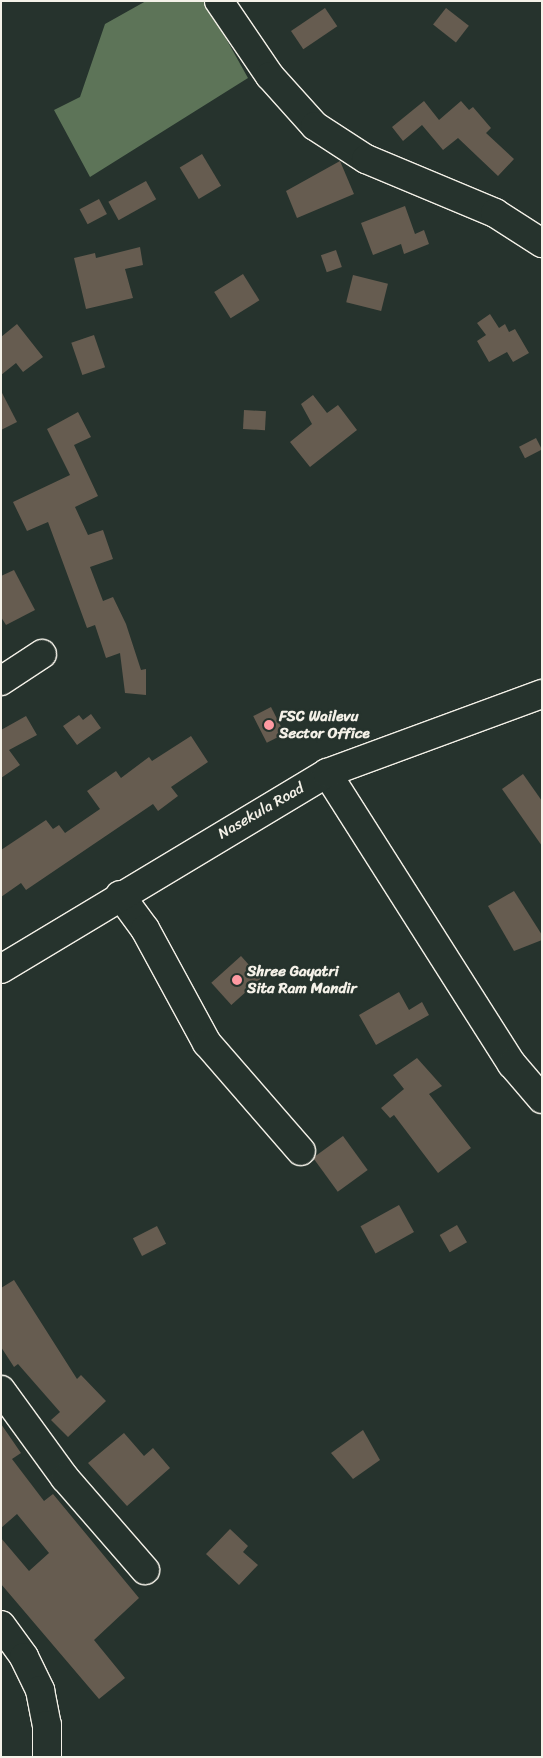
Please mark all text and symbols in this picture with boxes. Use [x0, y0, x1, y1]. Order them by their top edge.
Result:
place label: FSC Wailevu Sector Office [279, 707, 370, 742]
marker: FSC Wailevu Sector Office [263, 719, 275, 731]
street label: Nasekula Road [215, 779, 307, 843]
place label: Shree Gayatri Sita Ram Mandir [247, 962, 357, 997]
marker: Shree Gayatri Sita Ram Mandir [231, 974, 243, 986]

